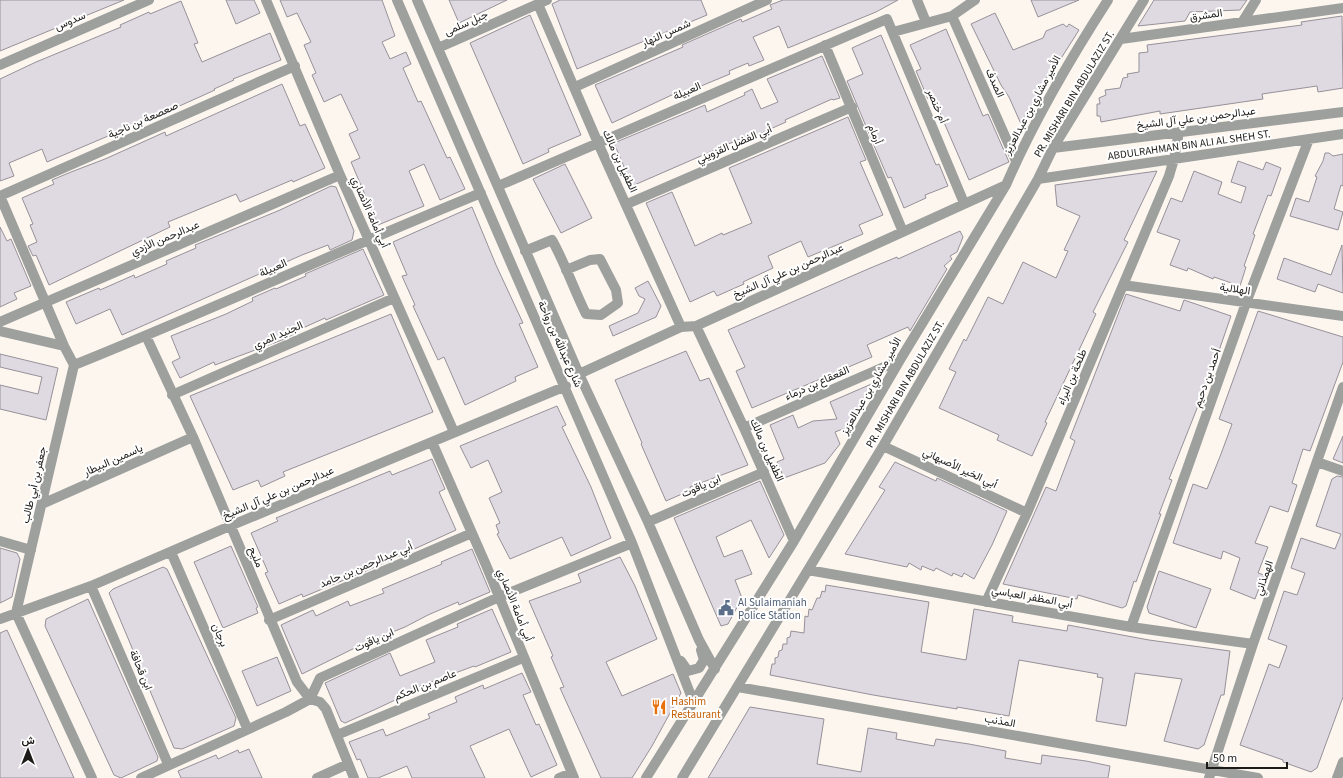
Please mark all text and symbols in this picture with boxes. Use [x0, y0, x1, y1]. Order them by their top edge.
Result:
street label: المشرق [1189, 5, 1223, 25]
street label: جبل سلمى [442, 7, 490, 39]
street label: سدوس [52, 8, 88, 34]
street label: شمس النهار [638, 15, 693, 51]
street label: PR. MISHARI BIN ABDULAZIZ ST. [1030, 28, 1118, 160]
street label: الأمير مشاري بن عبدالعزيز [999, 53, 1066, 159]
street label: الصدف [982, 66, 1008, 100]
street label: العبيلة [671, 78, 703, 104]
street label: أم خنصر [923, 86, 951, 126]
street label: صعصعة بن ناجية [105, 98, 181, 142]
street label: عبدالرحمن بن علي آل الشيخ [1136, 103, 1257, 135]
street label: أبي الفضل القزويني [694, 121, 775, 169]
street label: أرمام [864, 122, 886, 147]
street label: ABDULRAHMAN BIN ALI AL SHEH ST. [1107, 126, 1272, 164]
street label: الطفيل بن مالك [599, 127, 641, 195]
street label: أبي أمامة الأنصاري [346, 174, 393, 251]
street label: عبدالرحمن الأزدي [128, 217, 203, 261]
street label: عبدالرحمن بن علي آل الشيخ [730, 240, 847, 304]
street label: العبيلة [257, 255, 289, 281]
street label: الهلالية [1219, 279, 1251, 299]
street label: شارع عبدالله بن رواحة [534, 298, 586, 390]
street label: الجنيد المري [251, 317, 306, 354]
street label: PR. MISHARI BIN ABDULAZIZ ST. [862, 317, 948, 451]
street label: الأمير مشاري بن عبدالعزيز [836, 334, 907, 439]
street label: أحمد بن دحيم [1189, 346, 1225, 409]
street label: طلحة بن البراء [1053, 347, 1091, 407]
street label: القعقاع بن درماء [782, 362, 852, 404]
street label: الطفيل بن مالك [746, 416, 788, 484]
street label: ياسمين البيطار [80, 440, 145, 480]
street label: أبي الخير الأصبهاني [919, 444, 1000, 494]
street label: جعفر بن أبي طالب [18, 445, 52, 525]
street label: عبدالرحمن بن علي آل الشيخ [220, 463, 337, 525]
street label: ابن ياقوت [679, 471, 723, 501]
street label: أبي عبدالرحمن بن حامد [317, 538, 416, 593]
street label: مليح [245, 544, 267, 570]
street label: الهمذاني [1251, 558, 1279, 598]
street label: أبي أمامة الأنصاري [492, 566, 537, 645]
street label: أبي المظفر العباسي [990, 582, 1074, 614]
place label: Al Sulaimaniah Police Station [738, 595, 807, 623]
public building icon: Al Sulaimaniah Police Station [717, 599, 735, 617]
street label: برجان [208, 621, 232, 649]
street label: ابن ياقوت [352, 625, 396, 655]
street label: ابن قحافة [126, 648, 156, 692]
street label: عاصم بن الحكم [392, 666, 459, 704]
place label: Hashim Restaurant [671, 694, 721, 722]
restaurant icon: Hashim Restaurant [650, 698, 668, 716]
street label: المذنب [983, 711, 1017, 731]
north arrow [8, 730, 48, 770]
text: ش [21, 733, 35, 748]
scale bar [1207, 744, 1287, 770]
text: 50 m [1213, 750, 1237, 767]

